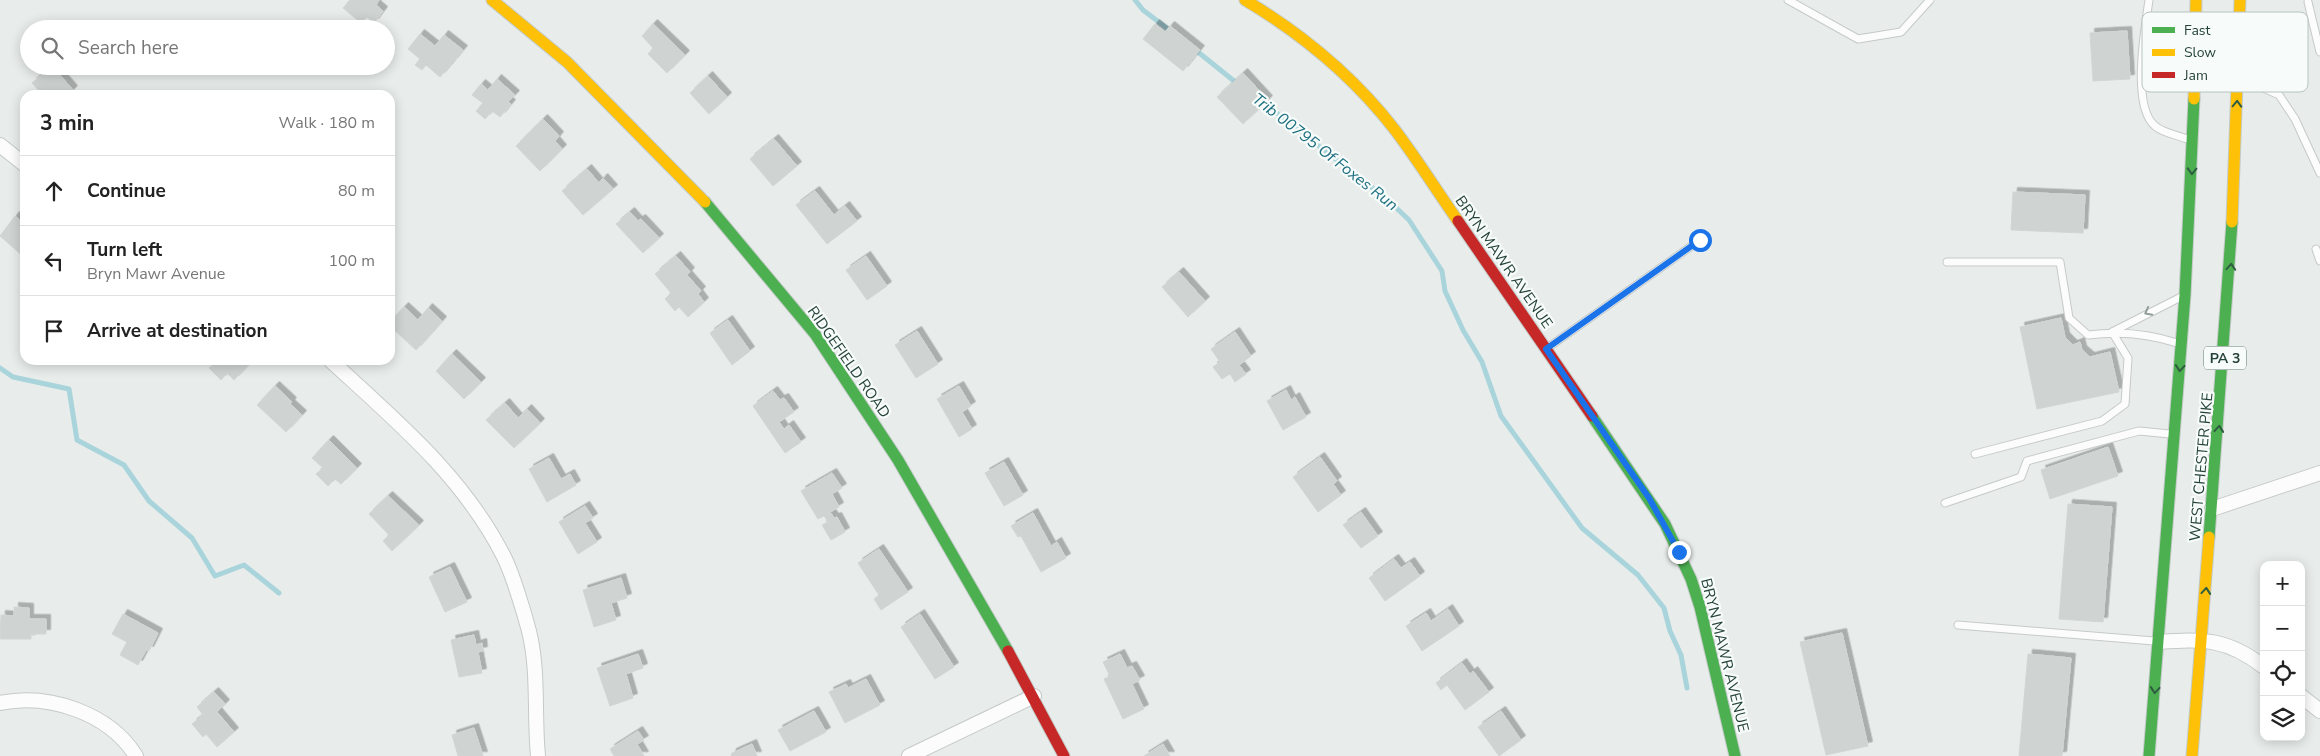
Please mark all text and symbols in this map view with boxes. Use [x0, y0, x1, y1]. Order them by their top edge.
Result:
legend [2142, 12, 2308, 92]
search box [20, 20, 395, 75]
text: Fast [2184, 21, 2210, 40]
icon: search [38, 34, 66, 62]
text: Search here [78, 35, 179, 61]
text: Slow [2184, 43, 2216, 62]
text: Jam [2183, 66, 2208, 85]
water label: Trib 00795 Of Foxes Run [1247, 88, 1403, 216]
one-way arrow [2232, 100, 2242, 108]
text: 3 min [40, 109, 94, 137]
text: Walk · 180 m [279, 112, 375, 134]
one-way arrow [2186, 167, 2197, 175]
icon: ahead [40, 177, 68, 205]
text: Continue [87, 178, 166, 204]
text: 80 m [338, 180, 375, 202]
street label: BRYN MAWR AVENUE [1451, 192, 1557, 332]
route start [1689, 229, 1712, 252]
text: Turn left [87, 237, 162, 263]
icon: left [40, 247, 68, 275]
text: 100 m [328, 250, 375, 272]
one-way arrow [2225, 262, 2236, 270]
text: Bryn Mawr Avenue [87, 263, 225, 285]
street label: RIDGEFIELD ROAD [803, 302, 895, 422]
one-way arrow [2145, 306, 2154, 316]
icon: arrive [40, 317, 68, 345]
text: Arrive at destination [87, 318, 268, 344]
road number: PA 3 [2204, 346, 2246, 369]
one-way arrow [2175, 365, 2186, 373]
street label: WEST CHESTER PIKE [2185, 392, 2217, 542]
one-way arrow [2213, 424, 2224, 432]
route end [1668, 541, 1691, 564]
map controls [2260, 561, 2305, 741]
button: + [2260, 561, 2305, 606]
street label: BRYN MAWR AVENUE [1696, 576, 1754, 734]
one-way arrow [2200, 586, 2211, 594]
button: − [2260, 606, 2305, 651]
button: locate [2260, 651, 2305, 696]
one-way arrow [2149, 686, 2160, 694]
button: layers [2260, 696, 2305, 741]

